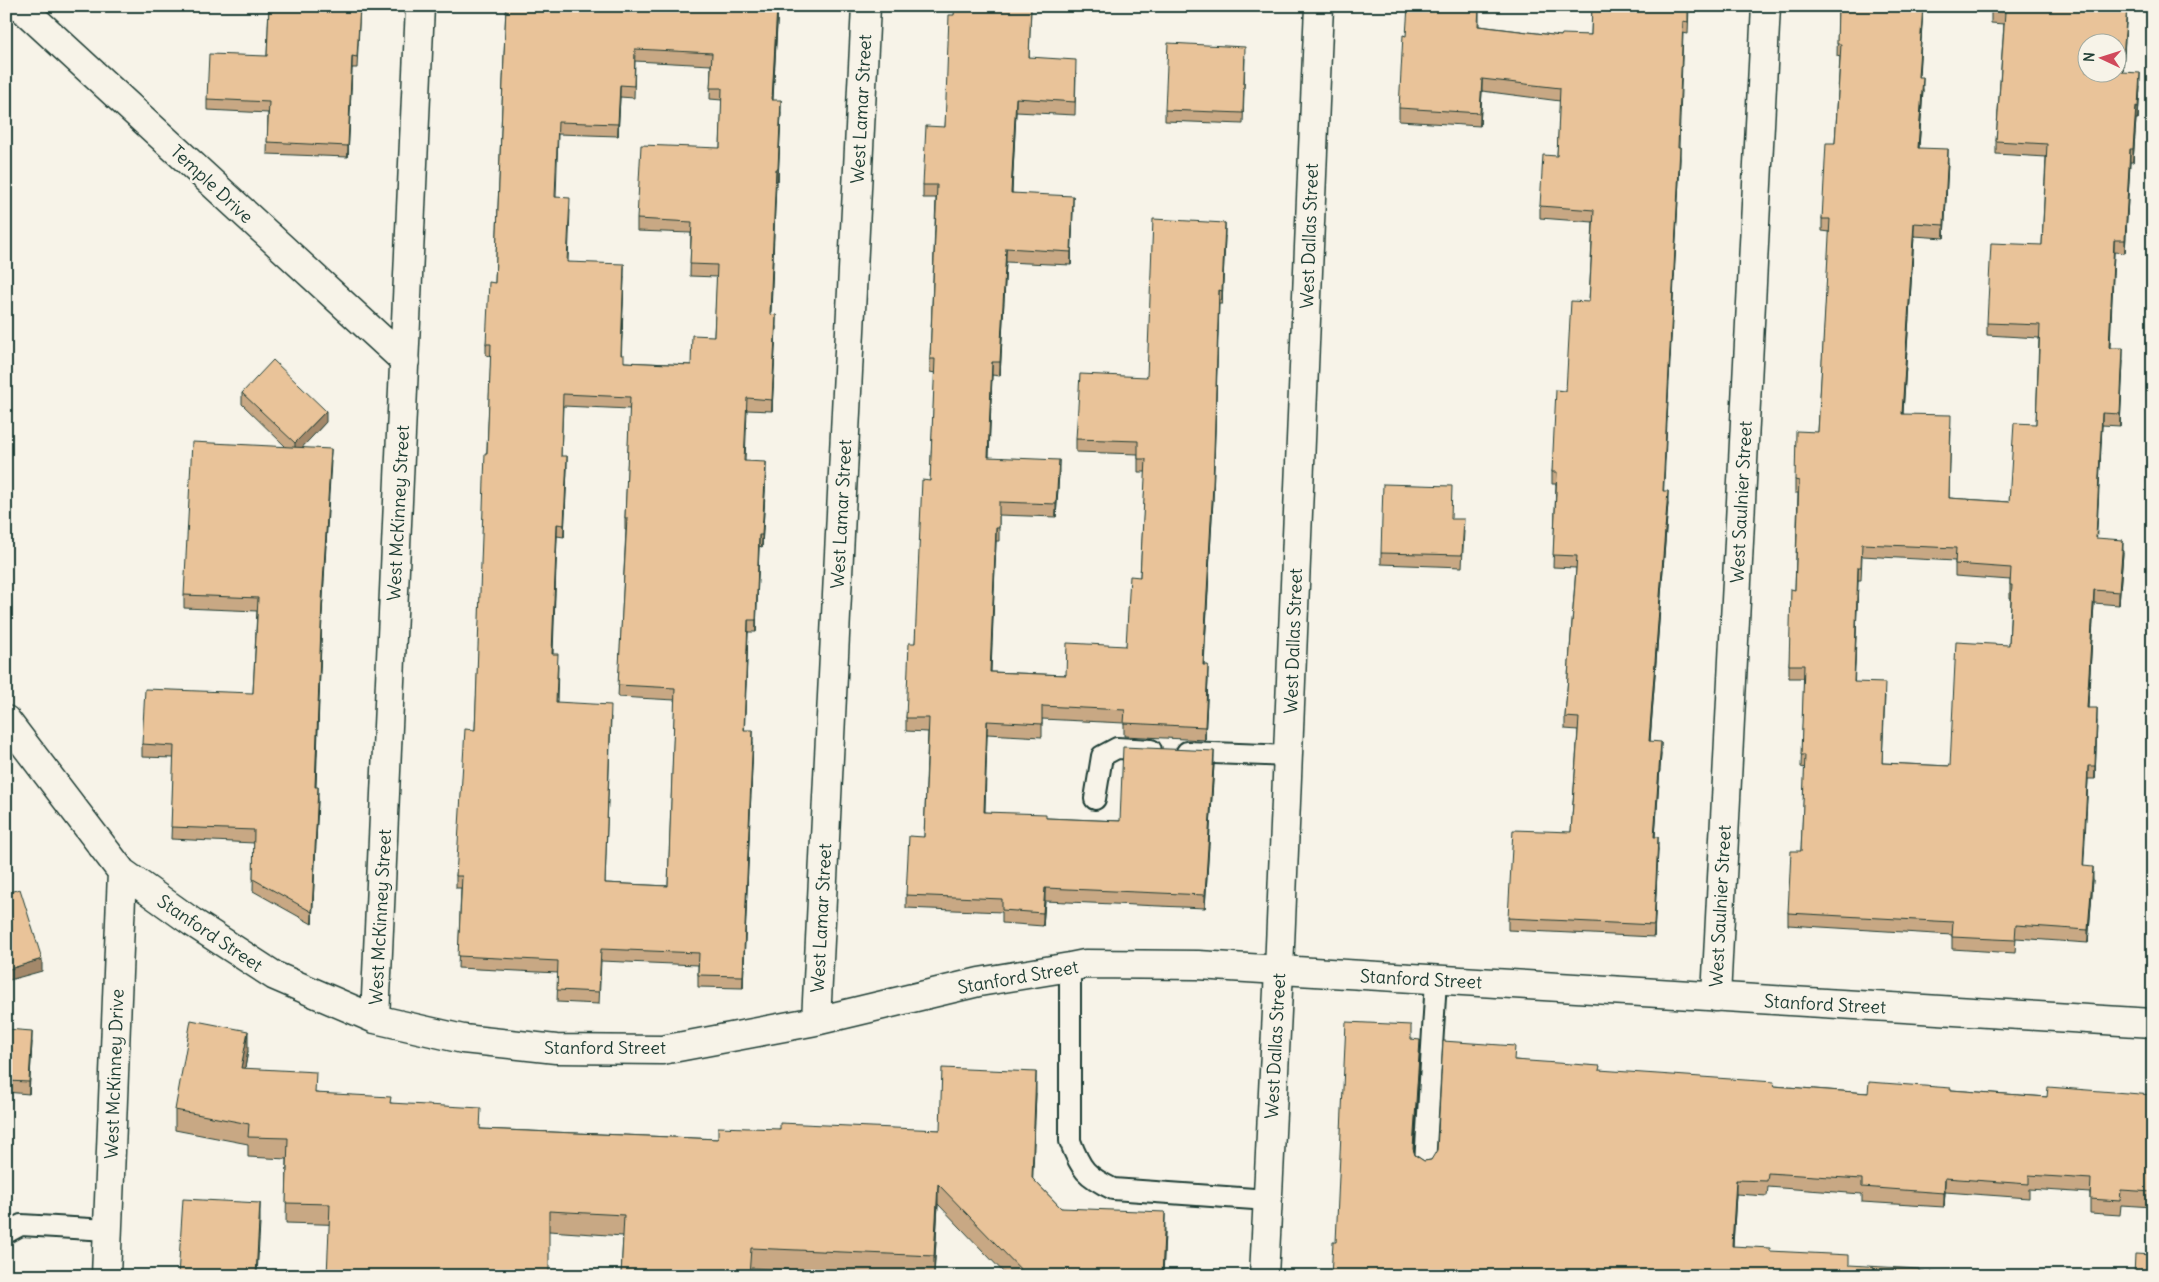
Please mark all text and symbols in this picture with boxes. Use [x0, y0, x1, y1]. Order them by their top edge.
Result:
north arrow [2076, 32, 2126, 82]
street label: West Lamar Street [846, 34, 876, 184]
text: N [2080, 52, 2098, 63]
street label: Temple Drive [166, 140, 258, 228]
street label: West Dallas Street [1295, 163, 1323, 309]
street label: West Saulnier Street [1725, 420, 1757, 584]
street label: West McKinney Street [382, 425, 414, 601]
street label: West Lamar Street [826, 439, 856, 589]
street label: West Dallas Street [1279, 568, 1307, 714]
street label: West Saulnier Street [1704, 824, 1736, 988]
street label: West McKinney Street [364, 829, 396, 1005]
street label: West Lamar Street [806, 843, 836, 993]
street label: Stanford Street [153, 889, 267, 977]
street label: Stanford Street [956, 955, 1080, 999]
street label: Stanford Street [1359, 964, 1483, 994]
street label: West Dallas Street [1260, 973, 1290, 1119]
street label: West McKinney Drive [100, 988, 128, 1160]
street label: Stanford Street [1763, 989, 1887, 1019]
street label: Stanford Street [544, 1036, 666, 1059]

